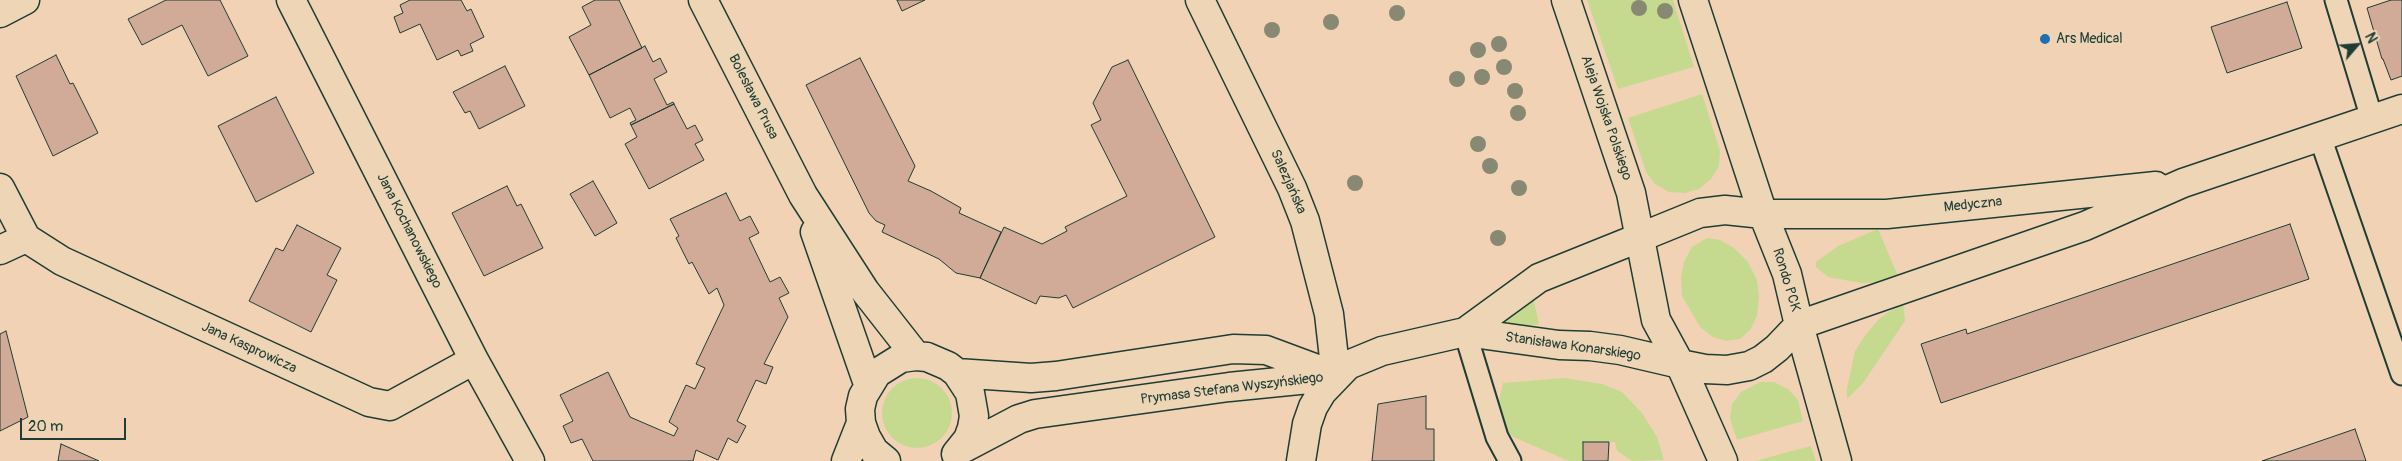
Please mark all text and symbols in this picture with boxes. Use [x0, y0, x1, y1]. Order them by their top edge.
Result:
north arrow [2332, 20, 2382, 70]
text: N [2361, 30, 2381, 46]
place label: Ars Medical [2056, 31, 2123, 47]
marker: Ars Medical [2038, 32, 2052, 46]
street label: Bolesława Prusa [724, 52, 782, 142]
street label: Aleja Wojska Polskiego [1577, 53, 1635, 183]
street label: Salezjańska [1266, 147, 1310, 217]
street label: Jana Kochanowskiego [373, 171, 445, 291]
street label: Medyczna [1943, 194, 2003, 216]
street label: Rondo PCK [1768, 246, 1804, 314]
street label: Jana Kasprowicza [199, 319, 299, 377]
street label: Stanisława Konarskiego [1504, 329, 1642, 365]
street label: Prymasa Stefana Wyszyńskiego [1140, 369, 1324, 409]
scale bar [22, 408, 129, 440]
text: 20 m [28, 417, 63, 436]

